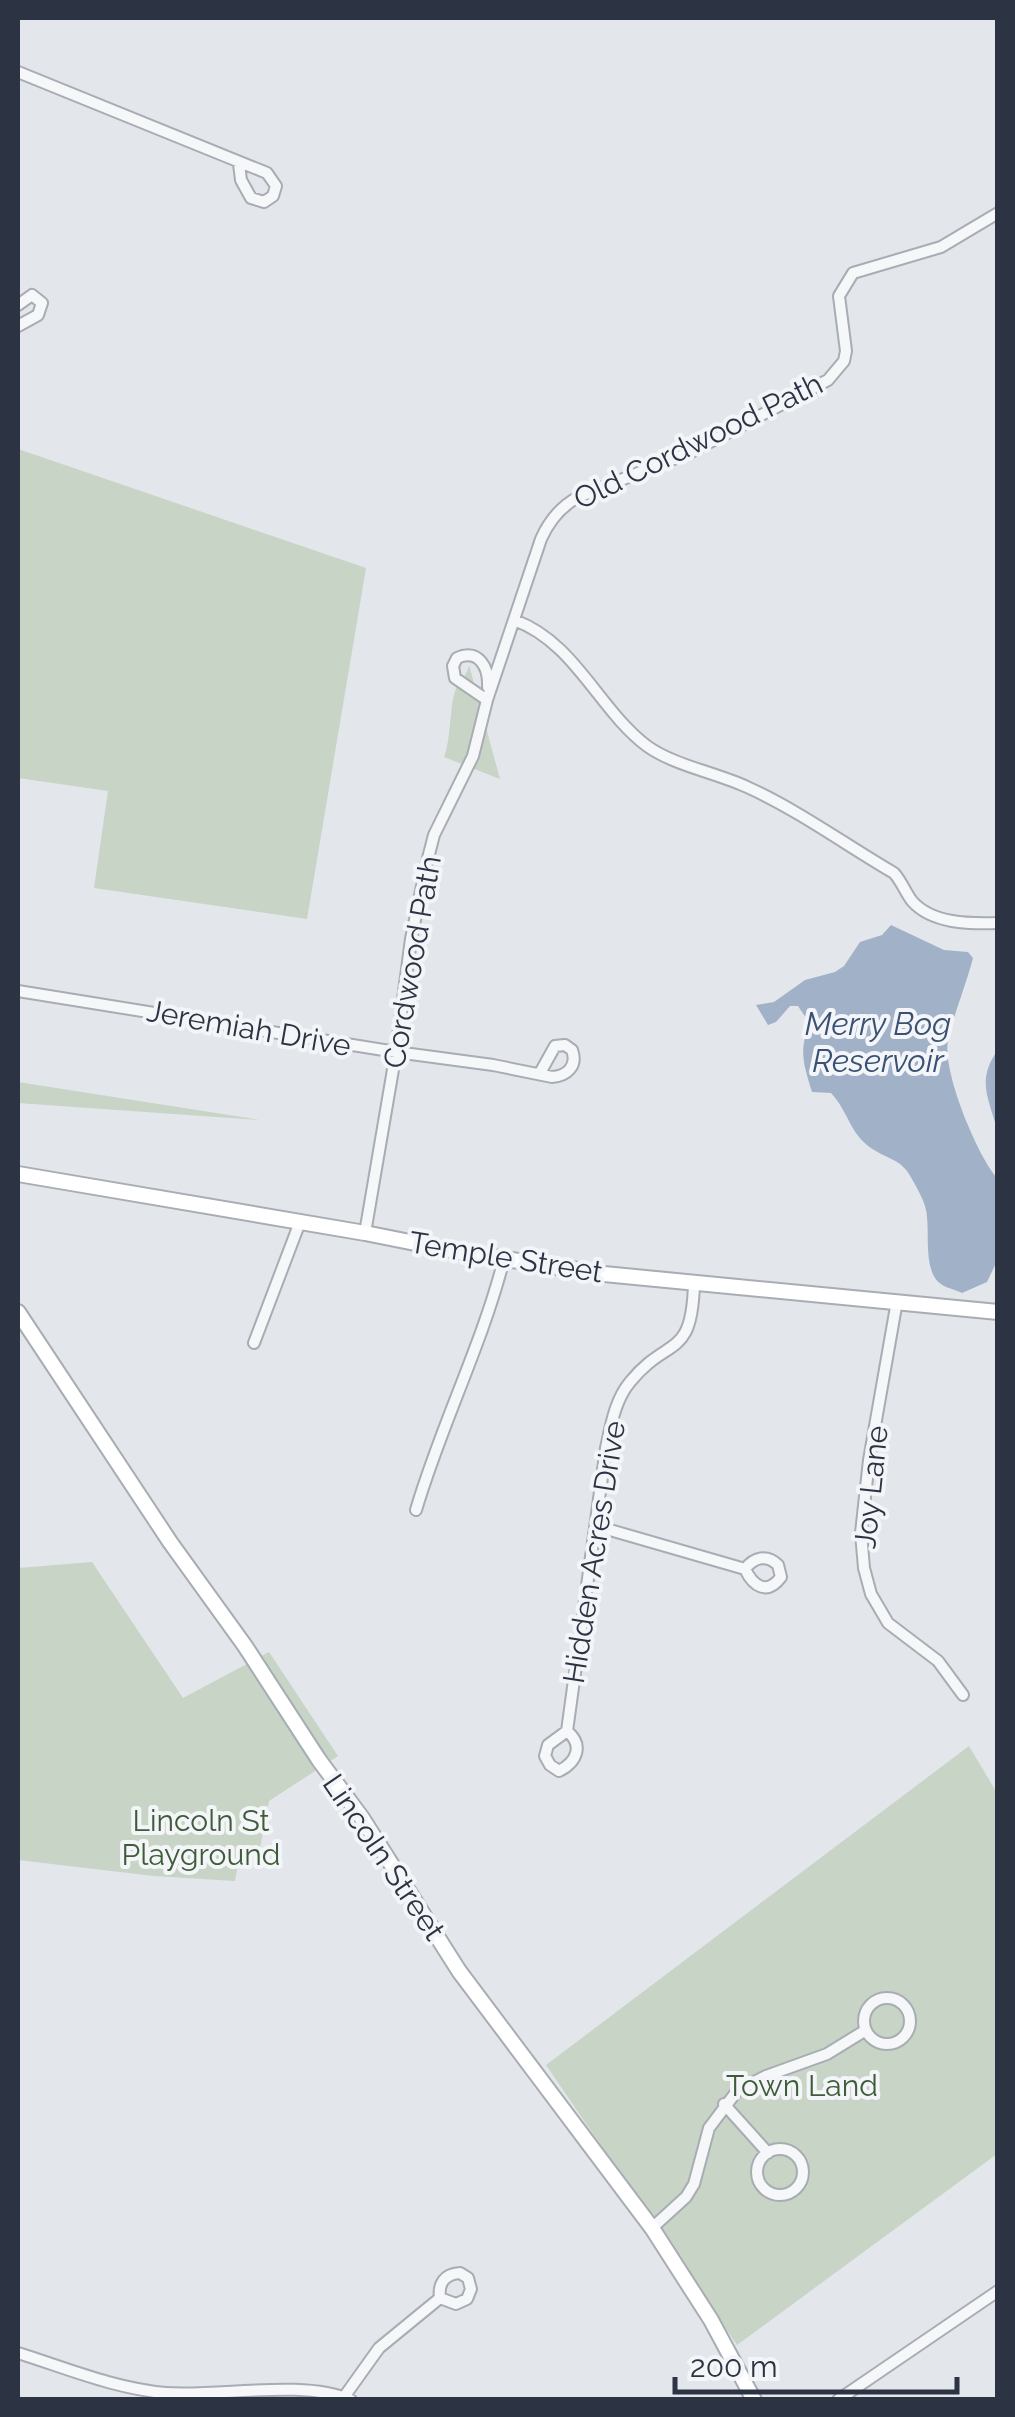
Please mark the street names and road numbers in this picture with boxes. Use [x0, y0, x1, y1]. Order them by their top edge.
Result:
street label: Old Cordwood Path [568, 366, 828, 516]
street label: Cordwood Path [376, 853, 448, 1071]
street label: Jeremiah Drive [144, 993, 354, 1063]
street label: Temple Street [407, 1224, 605, 1290]
street label: Hidden Acres Drive [556, 1418, 632, 1686]
street label: Joy Lane [847, 1424, 895, 1550]
street label: Lincoln Street [316, 1768, 452, 1946]

